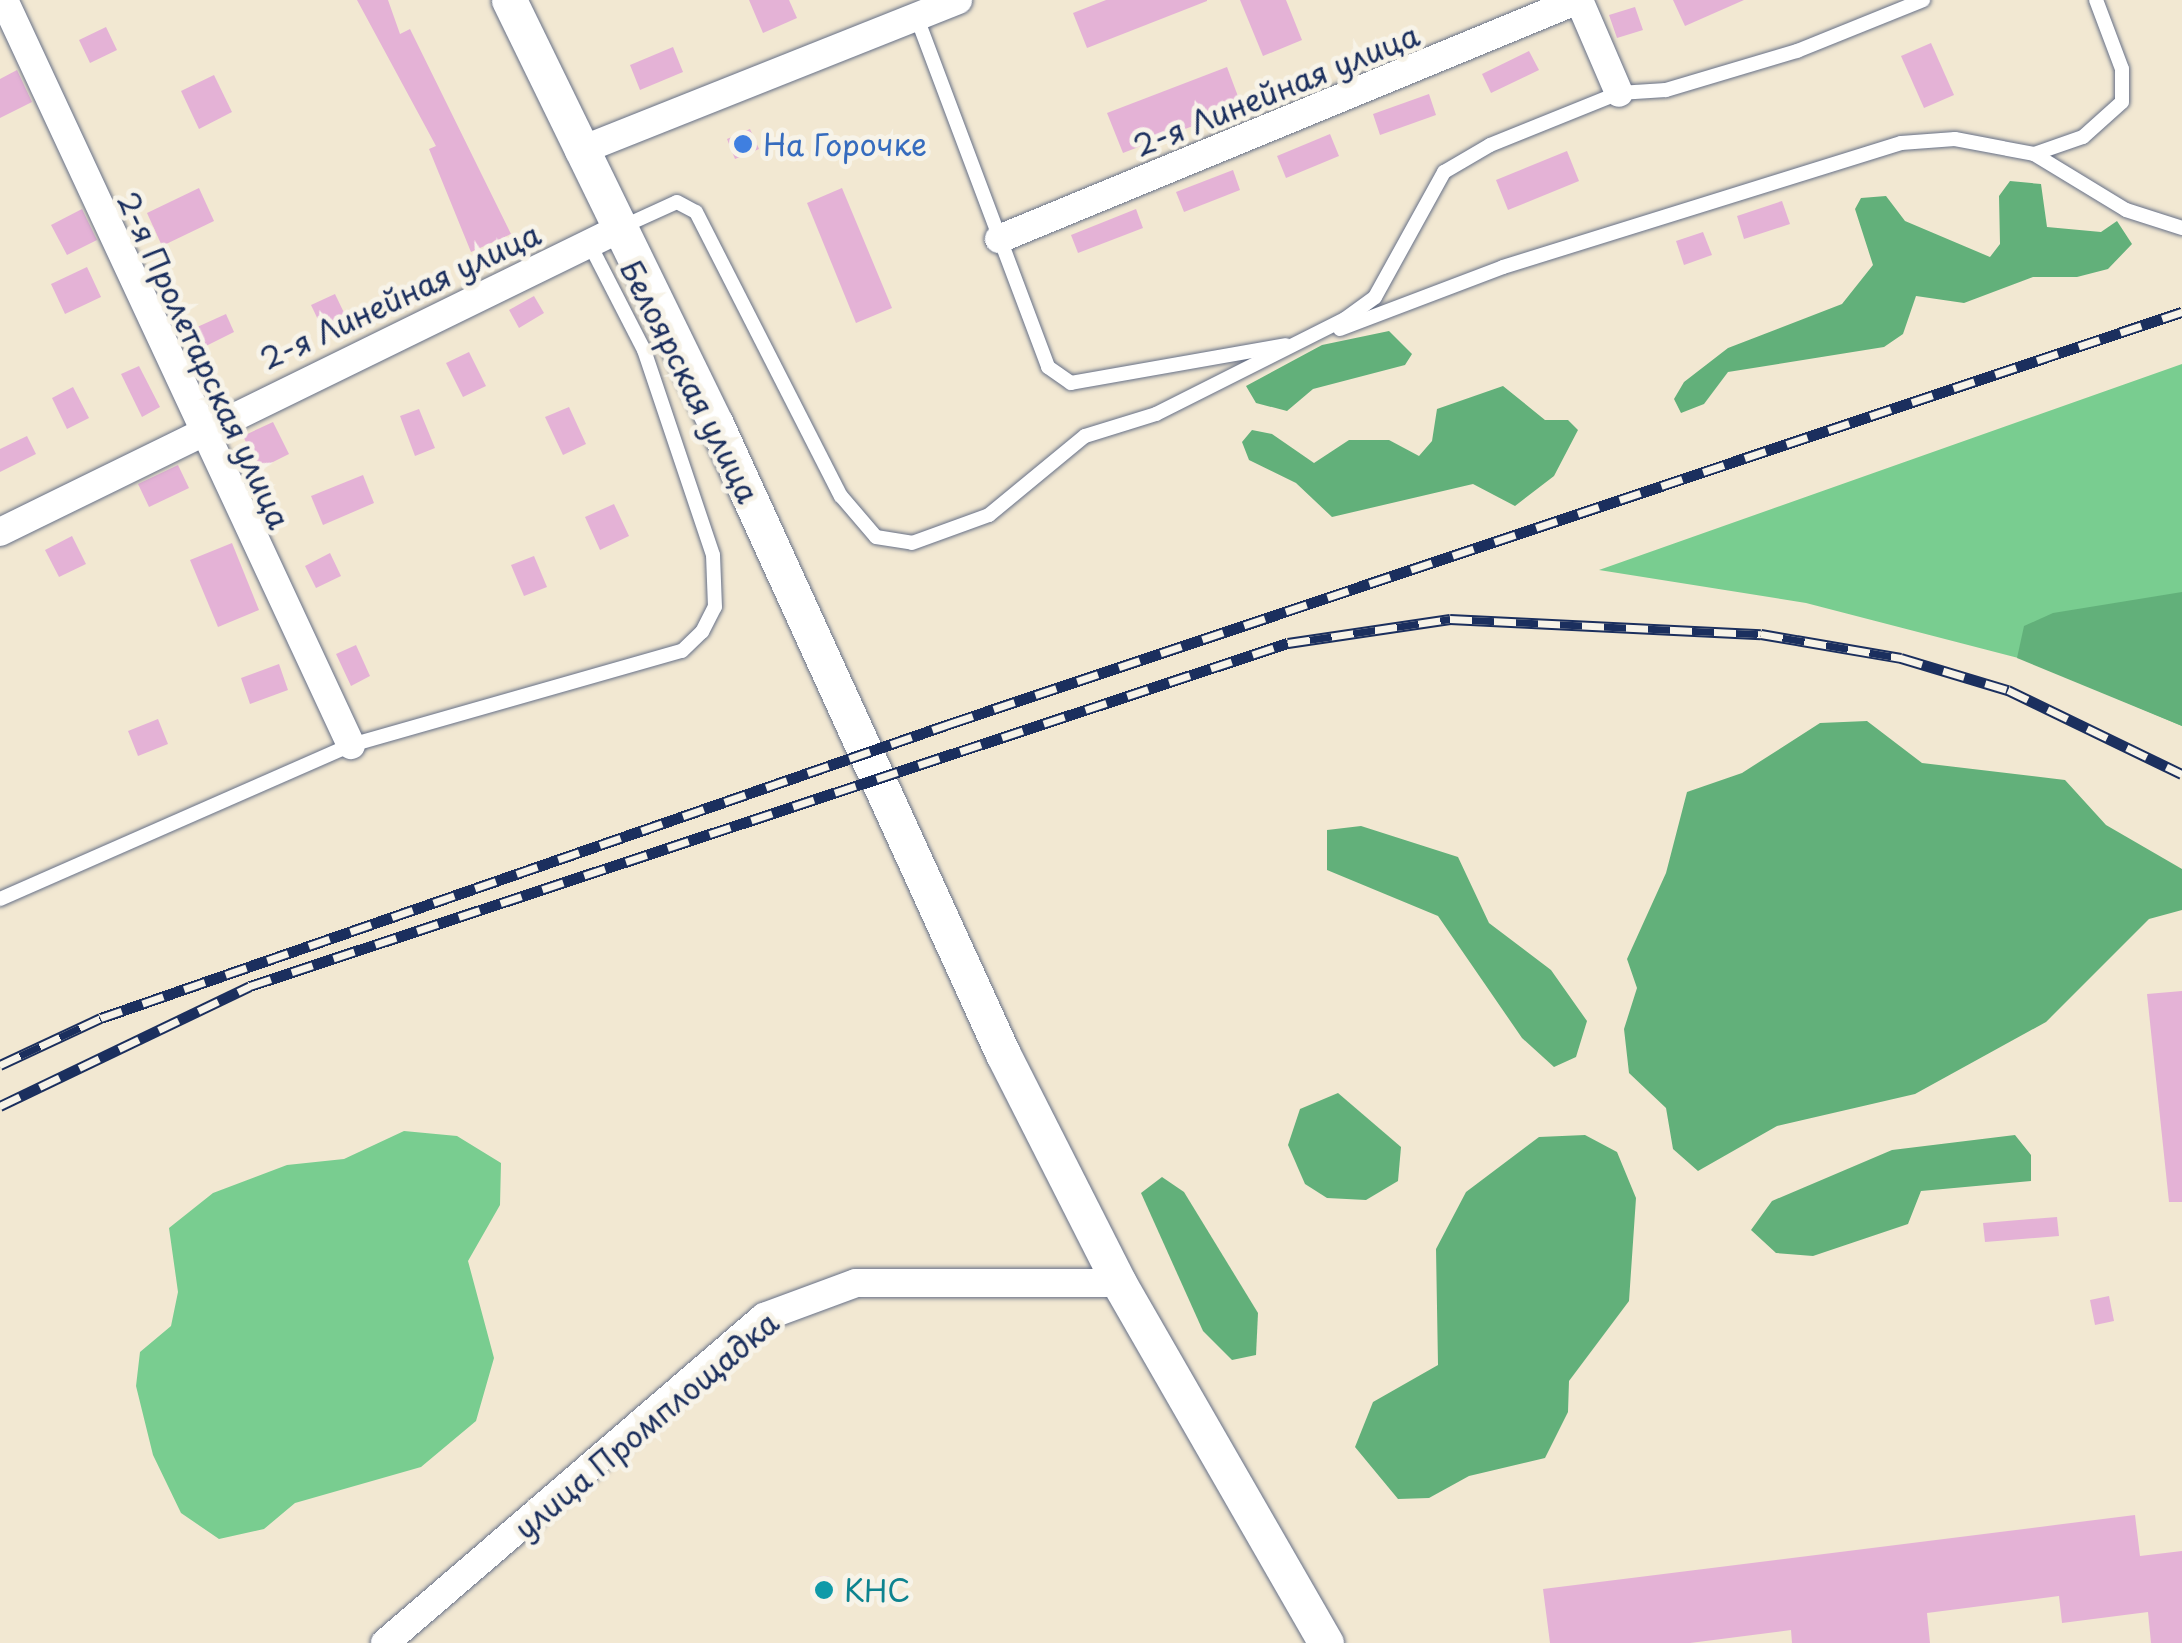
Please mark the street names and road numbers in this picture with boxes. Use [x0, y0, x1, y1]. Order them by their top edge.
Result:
street label: 2-я Линейная улица [1127, 16, 1425, 164]
street label: 2-я Пролетарская улица [110, 185, 298, 535]
street label: 2-я Линейная улица [254, 215, 546, 377]
street label: Белоярская улица [613, 253, 767, 509]
street label: улица Промплощадка [506, 1303, 786, 1547]

